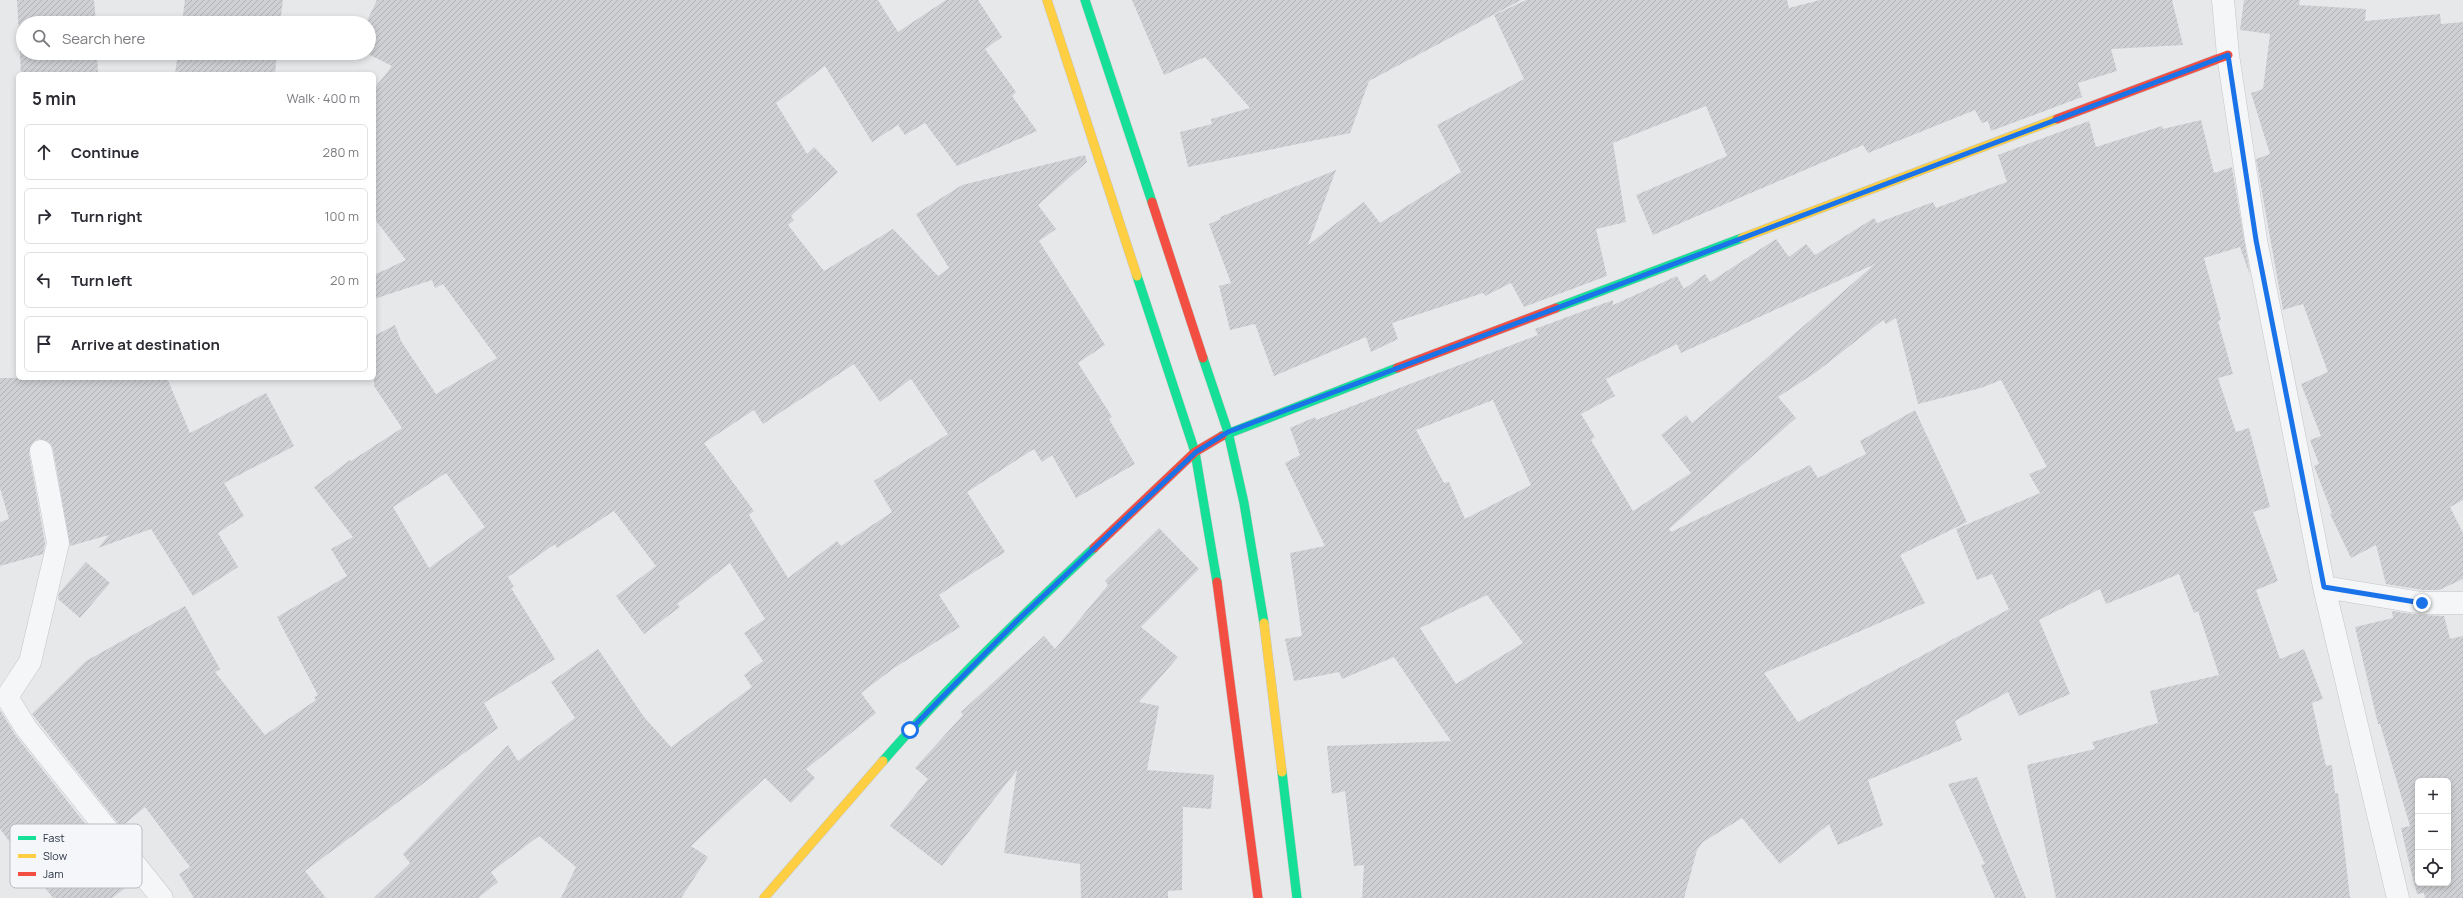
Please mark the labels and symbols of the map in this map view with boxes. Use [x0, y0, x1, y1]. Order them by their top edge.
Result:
route end [2413, 594, 2431, 612]
route start [901, 721, 919, 739]
legend [10, 824, 142, 888]
text: Fast [43, 830, 65, 845]
text: Slow [43, 848, 68, 863]
text: Jam [43, 866, 64, 881]

